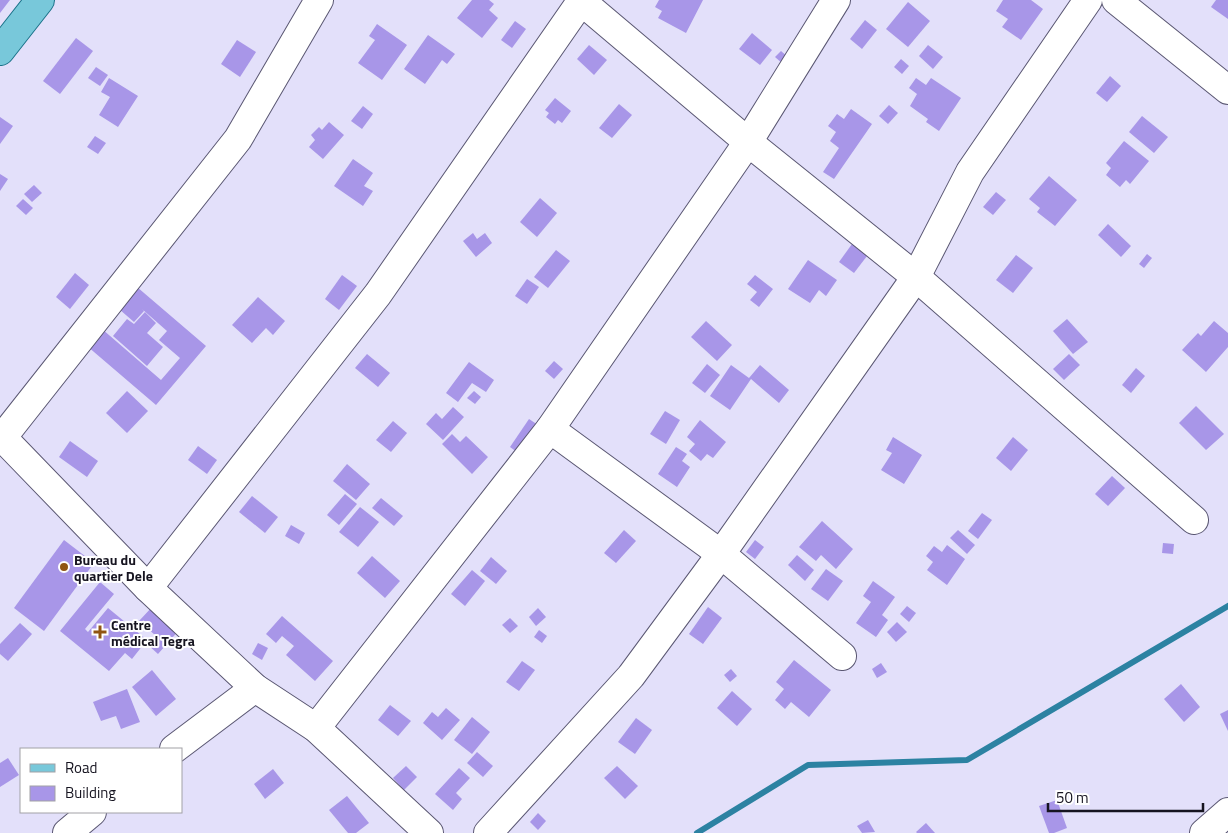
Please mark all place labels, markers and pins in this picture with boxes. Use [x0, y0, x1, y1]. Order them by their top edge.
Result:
place label: Bureau du quartier Dele [74, 549, 153, 586]
marker: Bureau du quartier Dele [58, 561, 70, 573]
place label: Centre médical Tegra [111, 614, 195, 651]
marker: Centre médical Tegra [93, 625, 107, 639]

